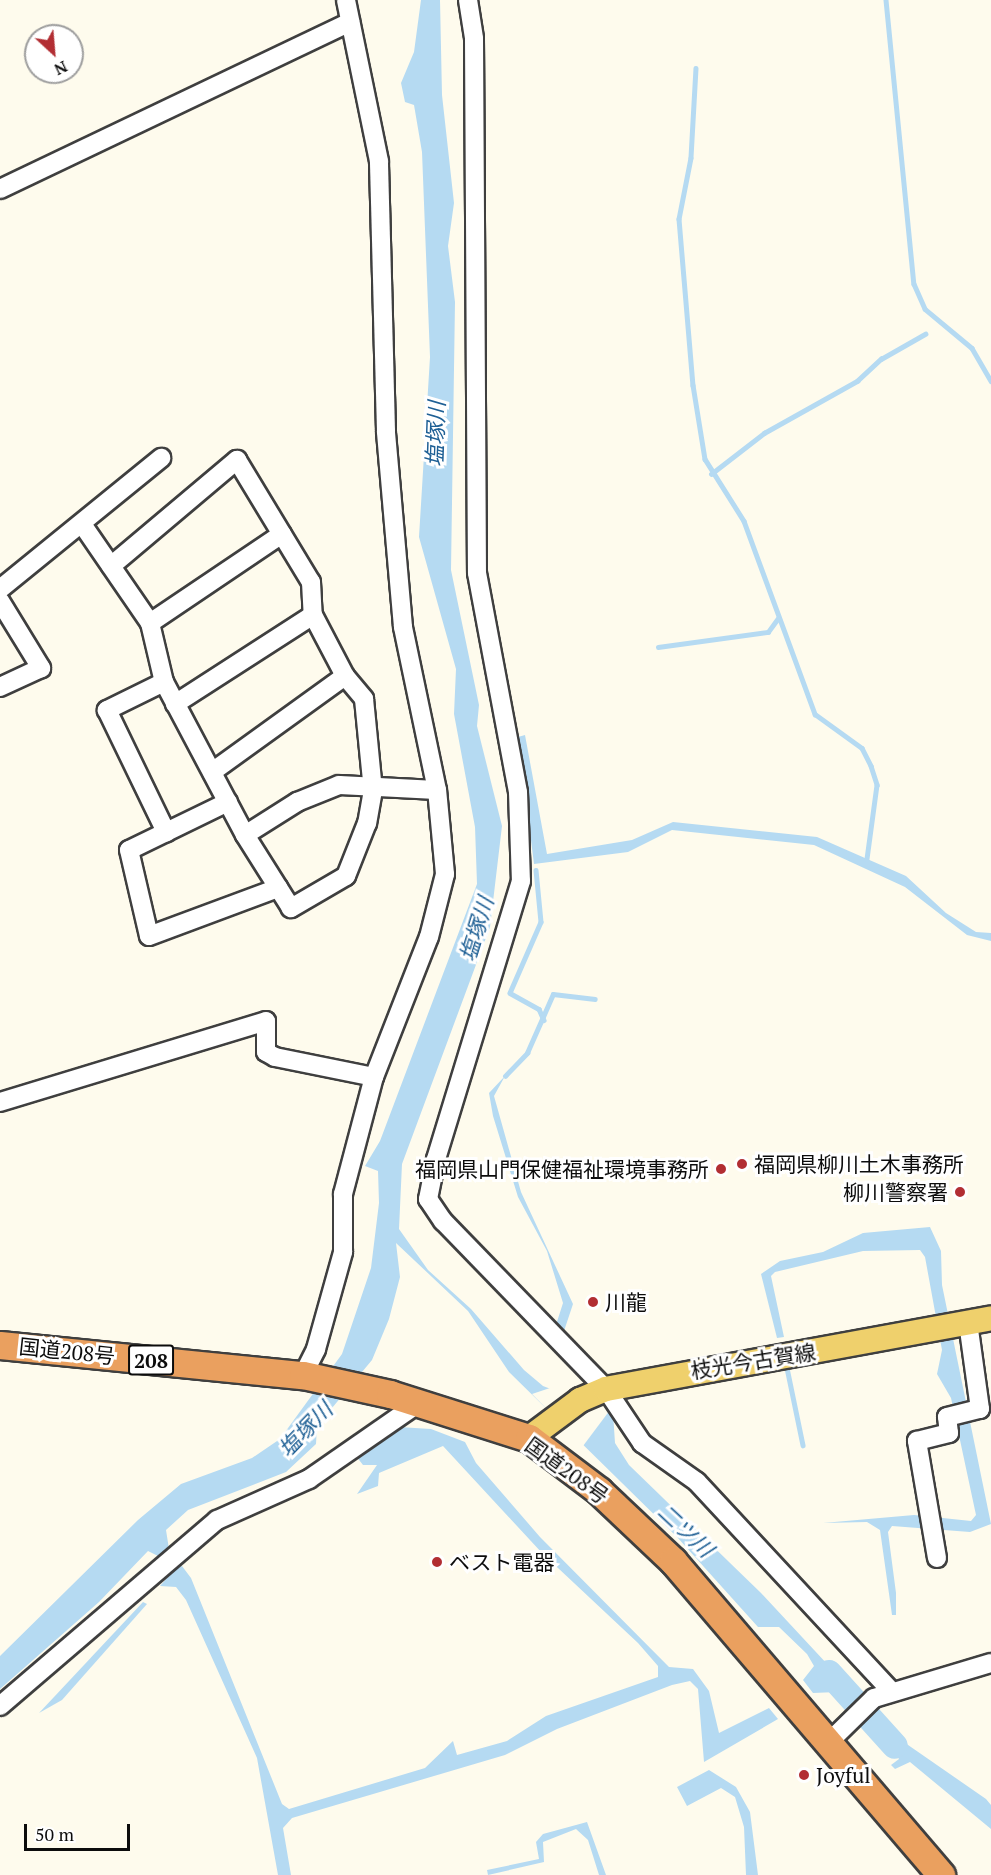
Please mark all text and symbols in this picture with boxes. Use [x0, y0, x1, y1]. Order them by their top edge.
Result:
north arrow [24, 24, 84, 84]
text: N [51, 56, 71, 81]
water label: 塩塚川 [421, 401, 449, 467]
water label: 塩塚川 [454, 894, 498, 964]
place label: 福岡県柳川土木事務所 [754, 1151, 964, 1177]
place label: 福岡県山門保健福祉環境事務所 [415, 1156, 709, 1182]
marker: 福岡県柳川土木事務所 [735, 1157, 749, 1171]
marker: 福岡県山門保健福祉環境事務所 [714, 1162, 728, 1176]
place label: 柳川警察署 [843, 1179, 948, 1205]
marker: 柳川警察署 [953, 1185, 967, 1199]
place label: 川龍 [605, 1289, 647, 1315]
marker: 川龍 [586, 1295, 600, 1309]
street label: 国道208号 [18, 1333, 116, 1369]
street label: 枝光今古賀線 [689, 1339, 817, 1383]
road number: 208 [127, 1343, 175, 1377]
water label: 塩塚川 [273, 1396, 337, 1462]
street label: 国道208号 [521, 1431, 613, 1509]
water label: 二ツ川 [653, 1498, 719, 1562]
place label: ベスト電器 [449, 1549, 554, 1575]
marker: ベスト電器 [430, 1555, 444, 1569]
place label: Joyful [816, 1762, 871, 1788]
marker: Joyful [797, 1768, 811, 1782]
scale bar [27, 1812, 134, 1850]
text: 50 m [35, 1822, 74, 1846]

